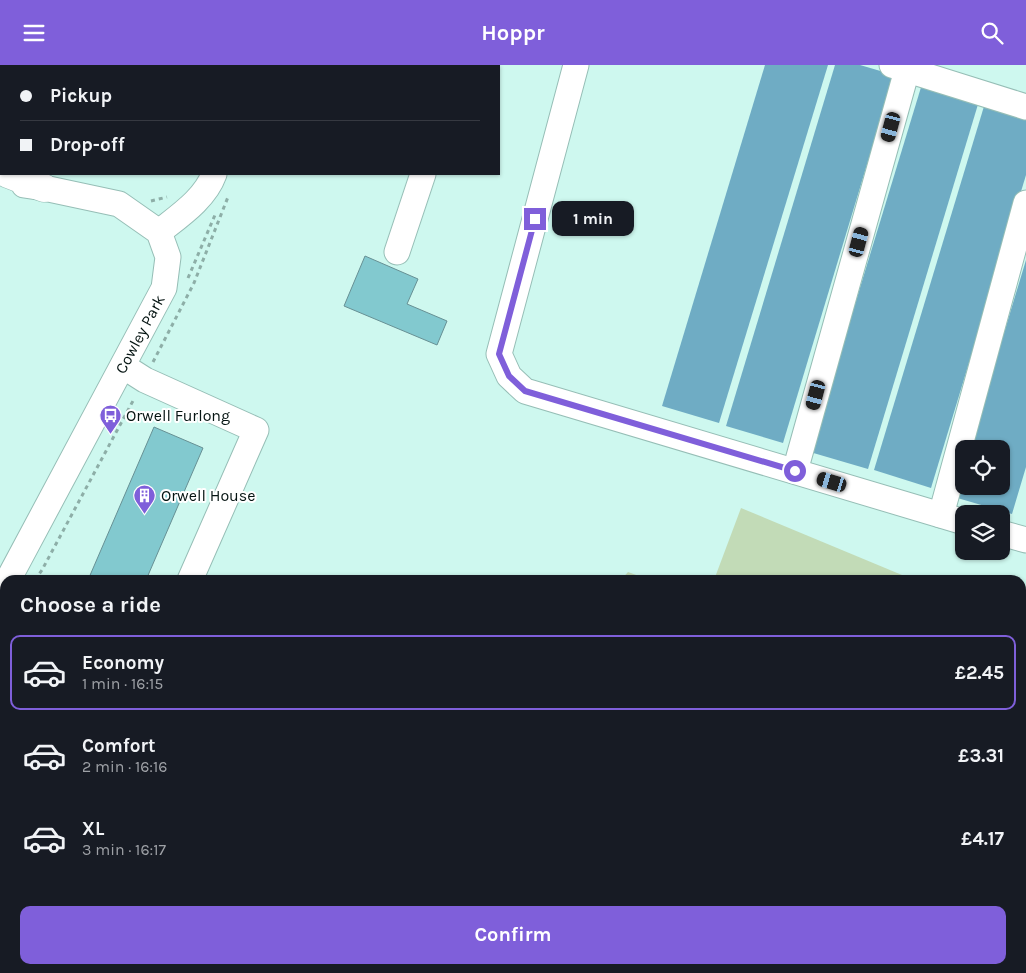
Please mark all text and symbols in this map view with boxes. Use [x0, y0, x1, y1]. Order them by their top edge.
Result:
icon: menu [20, 19, 48, 47]
icon: search [978, 19, 1006, 47]
text: Hoppr [481, 20, 545, 46]
text: Pickup [50, 85, 112, 107]
car [879, 111, 902, 143]
text: Drop-off [50, 134, 125, 156]
callout: 1 min [552, 201, 635, 237]
route end [524, 208, 546, 230]
text: 1 min [573, 209, 613, 228]
car [847, 226, 870, 258]
street label: Cowley Park [111, 291, 169, 377]
car [804, 379, 827, 411]
bus stop icon: Orwell Furlong [98, 403, 122, 434]
place label: Orwell Furlong [126, 406, 230, 425]
map controls [955, 440, 1010, 560]
button: locate [955, 440, 1010, 495]
route start [784, 460, 806, 482]
car [815, 470, 848, 494]
building icon: Orwell House [133, 483, 157, 514]
place label: Orwell House [161, 486, 255, 505]
button: layers [955, 505, 1010, 560]
text: Choose a ride [20, 592, 161, 618]
icon: car [22, 650, 67, 695]
text: Economy [82, 652, 164, 674]
text: £2.45 [955, 662, 1004, 684]
text: 1 min · 16:15 [82, 674, 163, 693]
icon: car [22, 733, 67, 778]
text: Comfort [82, 735, 156, 757]
text: £3.31 [958, 745, 1004, 767]
text: 2 min · 16:16 [82, 757, 168, 776]
icon: car [22, 816, 67, 861]
text: XL [82, 818, 104, 840]
text: £4.17 [961, 828, 1004, 850]
text: 3 min · 16:17 [82, 840, 166, 859]
button: Confirm [20, 906, 1006, 964]

